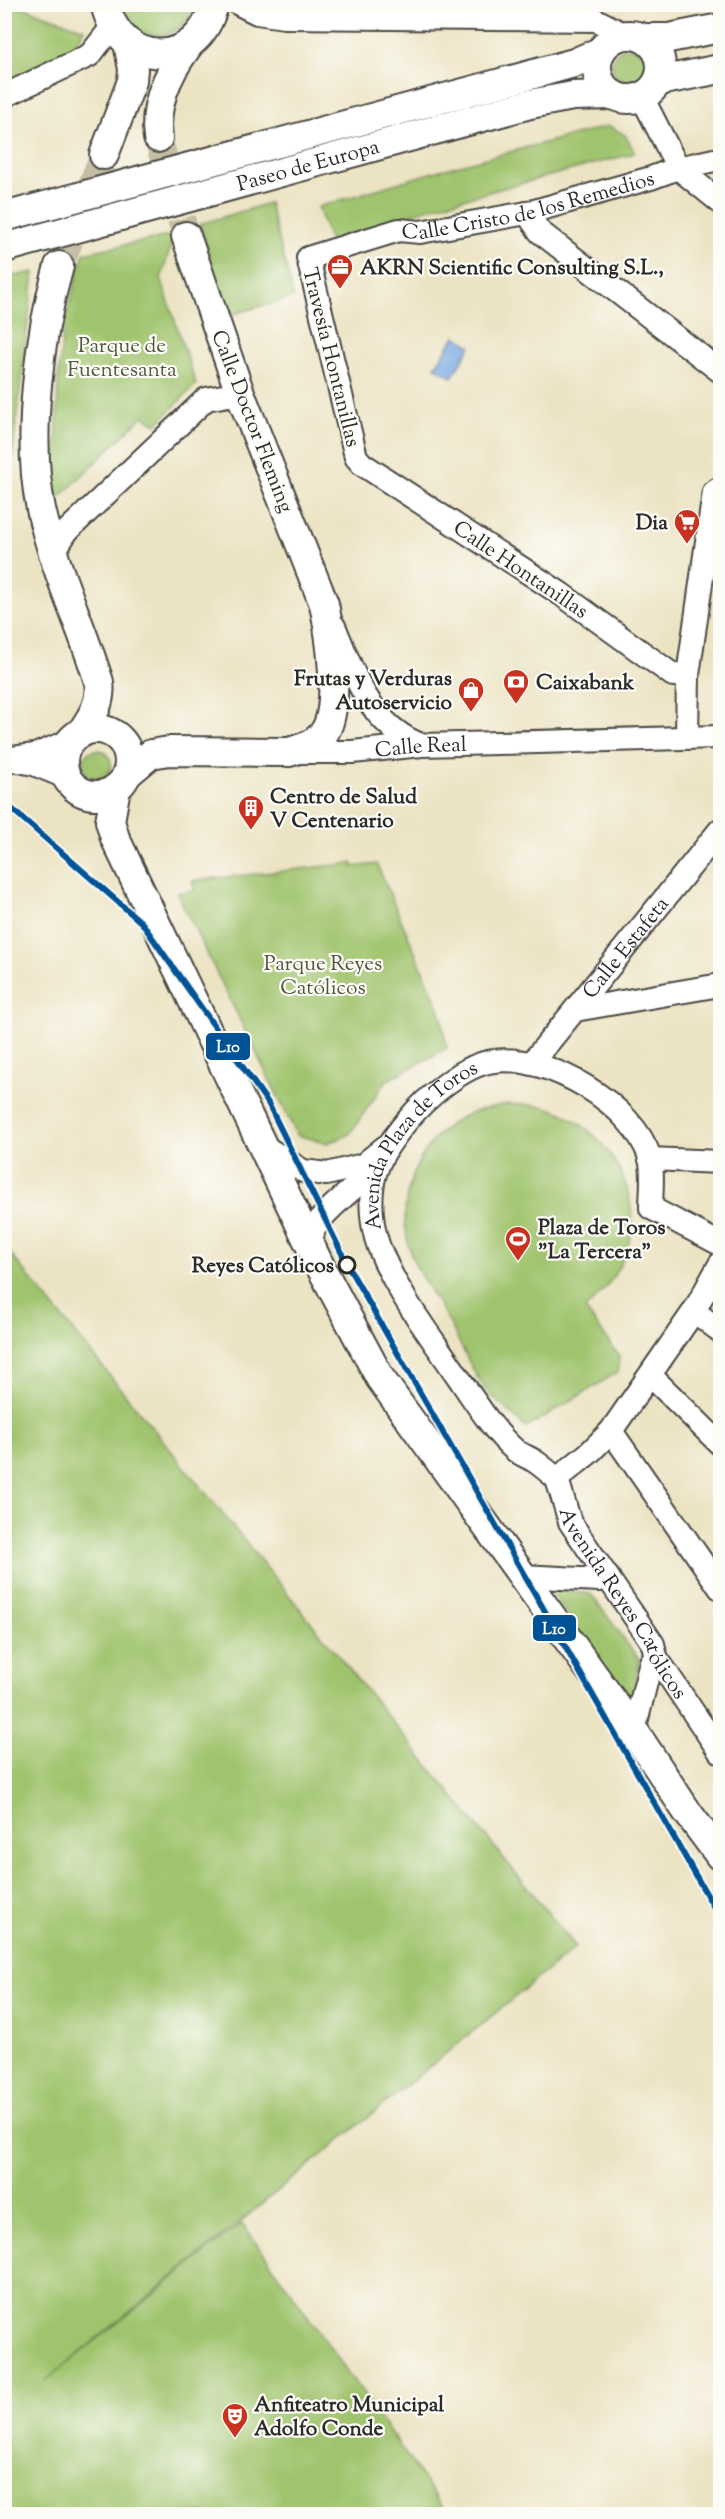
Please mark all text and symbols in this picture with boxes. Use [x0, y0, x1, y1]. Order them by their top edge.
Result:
street label: Paseo de Europa [234, 133, 383, 201]
street label: Calle Cristo de los Remedios [400, 165, 658, 249]
office icon: AKRN Scientific Consulting S.L., [325, 252, 355, 290]
place label: AKRN Scientific Consulting S.L., [360, 254, 664, 284]
street label: Travesía Hontanillas [293, 265, 367, 450]
street label: Calle Doctor Fleming [202, 326, 300, 517]
park label: Parque de Fuentesanta [67, 332, 177, 386]
supermarket icon: Dia [672, 507, 702, 545]
place label: Dia [636, 509, 668, 539]
street label: Calle Hontanillas [446, 514, 593, 627]
place label: Frutas y Verduras Autoservicio [294, 665, 453, 719]
bank icon: Caixabank [501, 667, 531, 705]
place label: Caixabank [536, 669, 635, 699]
shop icon: Frutas y Verduras Autoservicio [456, 675, 486, 713]
street label: Calle Real [374, 731, 467, 767]
place label: Centro de Salud V Centenario [270, 783, 417, 837]
building icon: Centro de Salud V Centenario [236, 793, 266, 831]
street label: Calle Estafeta [576, 891, 677, 1006]
park label: Parque Reyes Católicos [264, 950, 382, 1004]
line badge: L10 [205, 1032, 251, 1061]
text: L10 [216, 1037, 240, 1060]
street label: Avenida Plaza de Toros [358, 1054, 483, 1232]
place label: Plaza de Toros "La Tercera" [538, 1214, 665, 1268]
sports icon: Plaza de Toros "La Tercera" [503, 1224, 533, 1262]
place label: Reyes Católicos [192, 1252, 334, 1282]
marker: Reyes Católicos [338, 1256, 356, 1274]
street label: Avenida Reyes Católicos [550, 1505, 693, 1706]
line badge: L10 [532, 1614, 577, 1642]
text: L10 [542, 1619, 566, 1642]
place label: Anfiteatro Municipal Adolfo Conde [254, 2391, 444, 2445]
theatre icon: Anfiteatro Municipal Adolfo Conde [220, 2401, 250, 2439]

